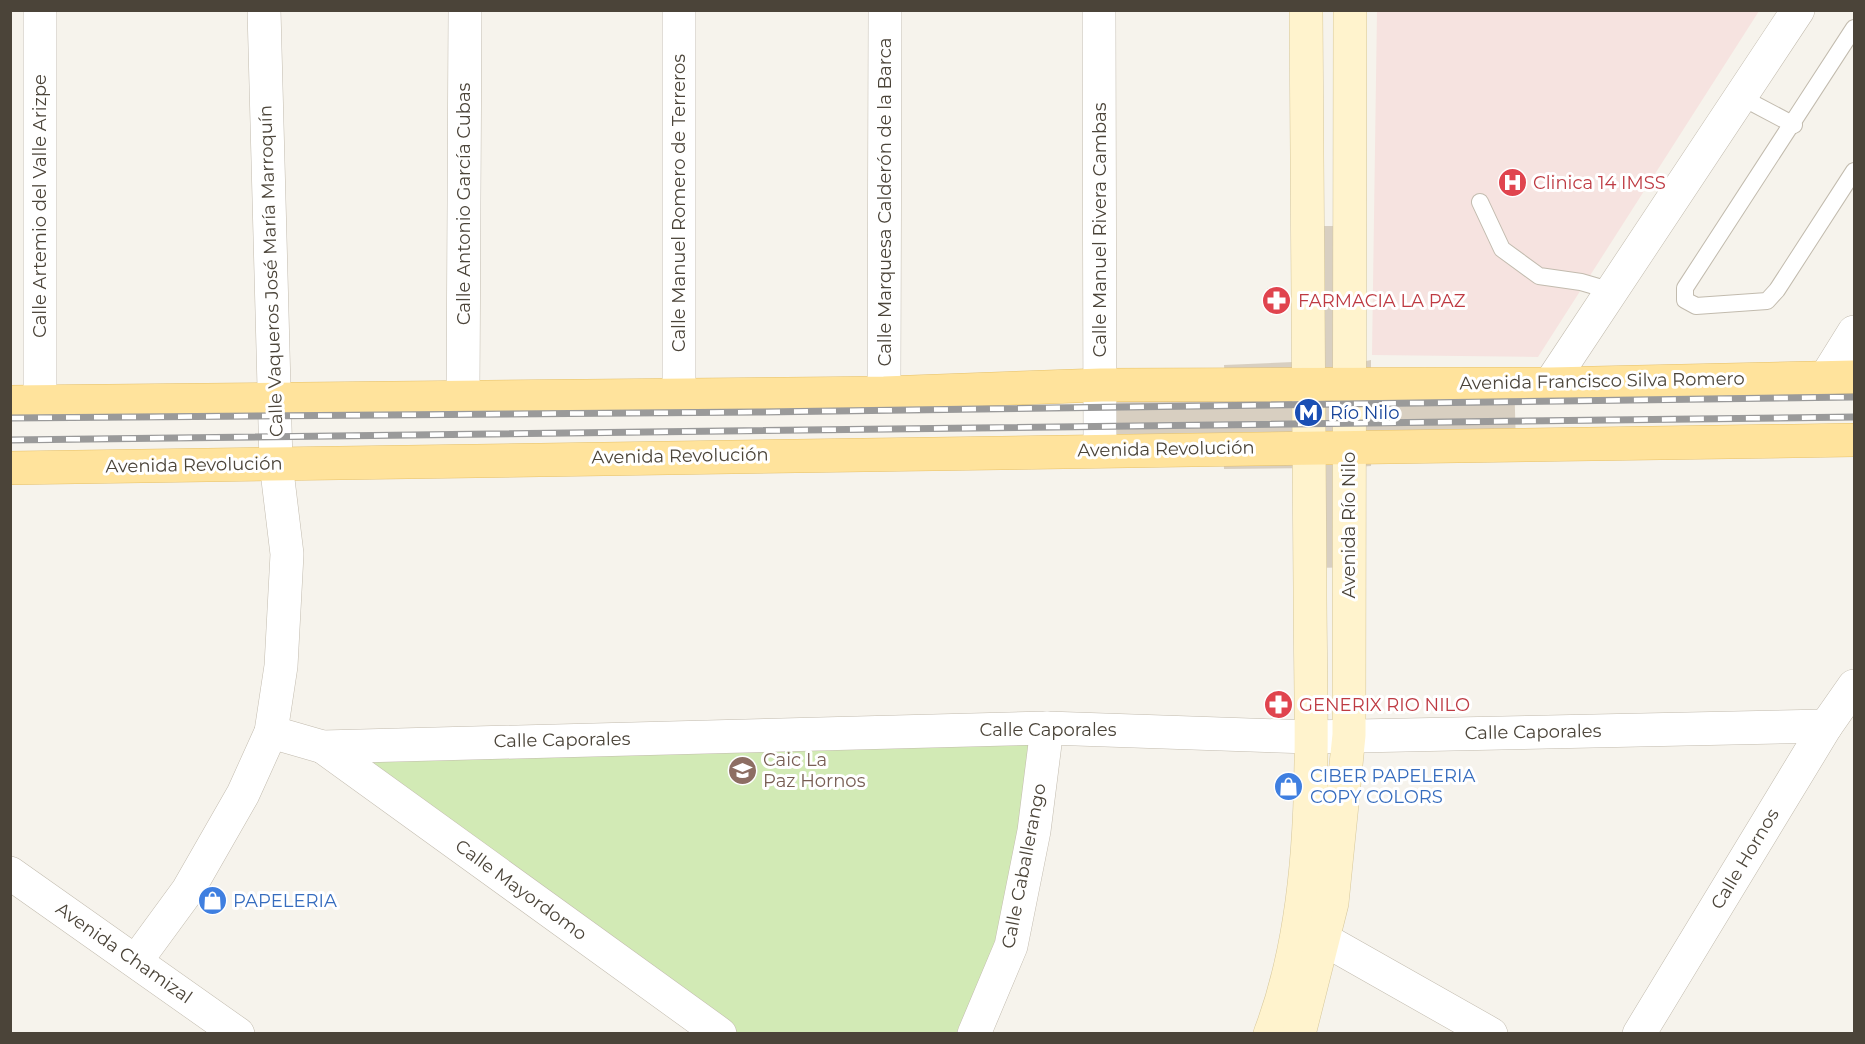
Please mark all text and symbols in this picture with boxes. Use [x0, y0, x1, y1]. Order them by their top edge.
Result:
street label: Calle Marquesa Calderón de la Barca [874, 38, 896, 366]
street label: Calle Manuel Romero de Terreros [668, 54, 690, 352]
street label: Calle Artemio del Valle Arizpe [29, 74, 51, 338]
street label: Calle Antonio García Cubas [453, 82, 475, 325]
street label: Calle Manuel Rivera Cambas [1089, 102, 1111, 357]
street label: Calle Vaqueros José María Marroquín [254, 105, 288, 437]
hospital icon: Clinica 14 IMSS [1496, 167, 1528, 199]
place label: Clinica 14 IMSS [1533, 172, 1666, 194]
pharmacy icon: FARMACIA LA PAZ [1261, 285, 1293, 317]
place label: FARMACIA LA PAZ [1298, 290, 1466, 312]
street label: Avenida Francisco Silva Romero [1459, 368, 1745, 394]
metro station icon: Río Nilo [1293, 397, 1325, 429]
place label: Río Nilo [1330, 402, 1399, 424]
street label: Avenida Revolución [1077, 436, 1255, 462]
street label: Avenida Revolución [591, 443, 769, 469]
street label: Avenida Revolución [105, 452, 283, 478]
street label: Avenida Río Nilo [1338, 452, 1360, 598]
pharmacy icon: GENERIX RIO NILO [1262, 689, 1294, 721]
place label: GENERIX RIO NILO [1299, 694, 1470, 716]
street label: Calle Caporales [980, 719, 1117, 741]
street label: Calle Caporales [1464, 720, 1602, 744]
street label: Calle Caporales [493, 728, 631, 752]
place label: Caic La Paz Hornos [763, 749, 866, 792]
school or university icon: Caic La Paz Hornos [726, 754, 758, 786]
place label: CIBER PAPELERIA COPY COLORS [1310, 765, 1475, 808]
shop icon: CIBER PAPELERIA COPY COLORS [1273, 770, 1305, 802]
street label: Calle Caballerango [997, 781, 1051, 951]
street label: Calle Hornos [1706, 804, 1784, 913]
street label: Calle Mayordomo [451, 835, 591, 945]
shop icon: PAPELERIA [196, 885, 228, 917]
place label: PAPELERIA [233, 890, 337, 912]
street label: Avenida Chamizal [52, 898, 196, 1008]

